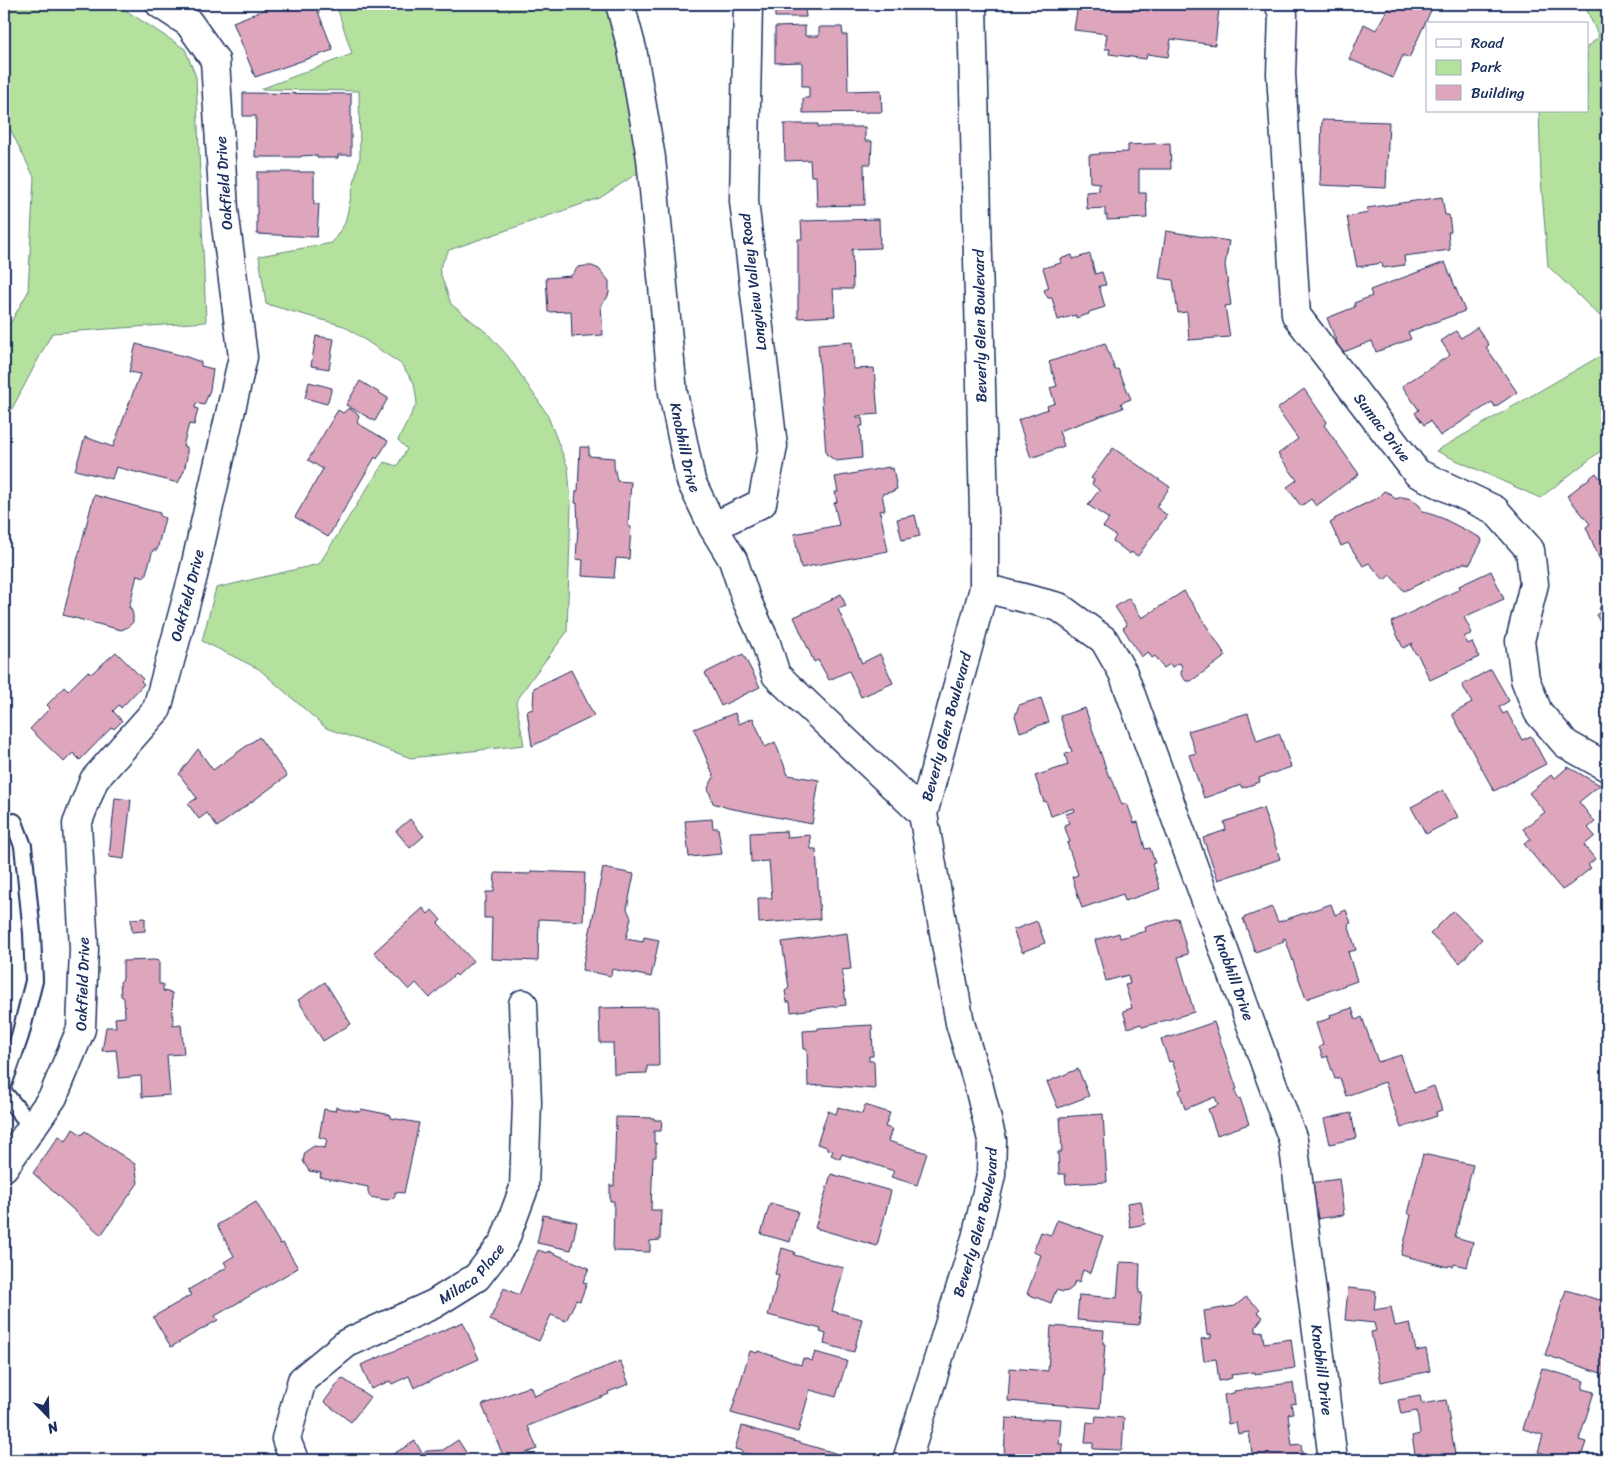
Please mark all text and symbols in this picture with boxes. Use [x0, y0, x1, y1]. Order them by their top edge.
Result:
legend [1426, 22, 1588, 112]
text: Road [1471, 30, 1504, 56]
text: Park [1471, 54, 1502, 80]
text: Building [1471, 80, 1525, 106]
street label: Oakfield Drive [208, 135, 240, 231]
street label: Longview Valley Road [732, 211, 774, 352]
street label: Beverly Glen Boulevard [966, 248, 994, 403]
street label: Sumac Drive [1347, 387, 1418, 468]
street label: Knobhill Drive [662, 400, 708, 497]
street label: Oakfield Drive [163, 547, 212, 644]
street label: Beverly Glen Boulevard [914, 648, 979, 804]
street label: Knobhill Drive [1206, 930, 1262, 1025]
street label: Oakfield Drive [68, 936, 97, 1032]
street label: Beverly Glen Boulevard [945, 1146, 1005, 1300]
street label: Milaca Place [433, 1237, 512, 1311]
street label: Knobhill Drive [1303, 1323, 1340, 1417]
north arrow [22, 1392, 72, 1442]
text: N [43, 1414, 63, 1441]

